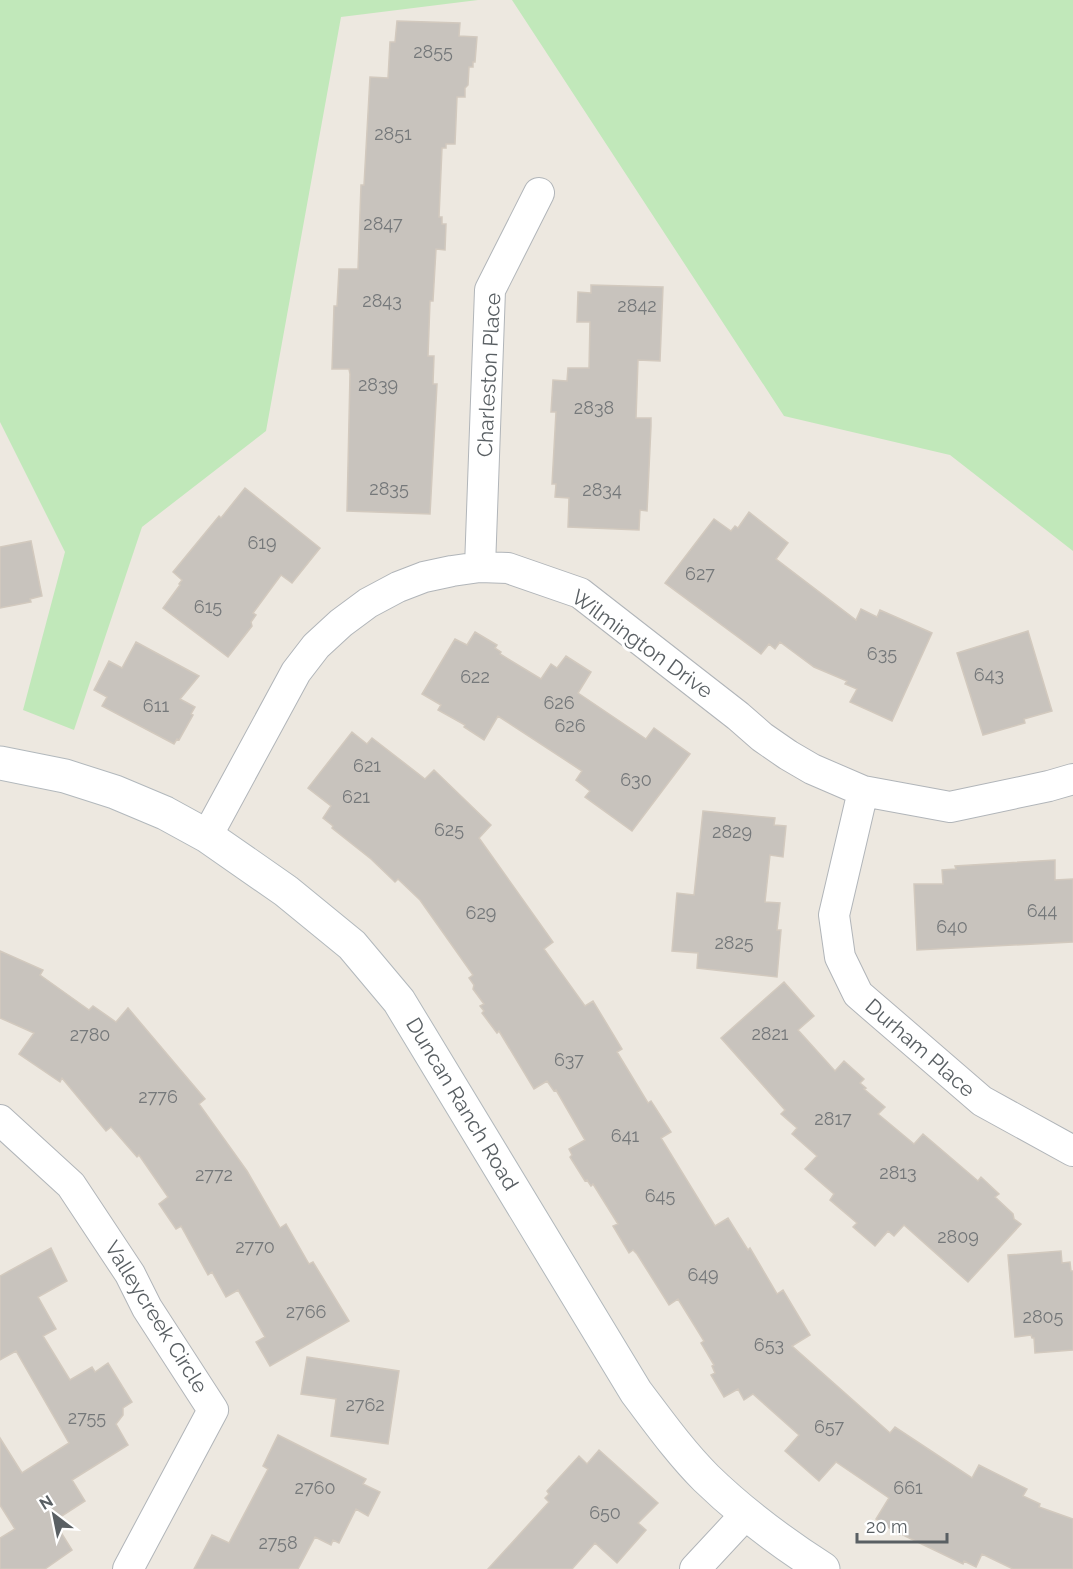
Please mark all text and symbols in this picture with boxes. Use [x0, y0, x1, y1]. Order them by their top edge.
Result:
house number: 2855 [413, 41, 453, 62]
house number: 2851 [374, 123, 412, 144]
house number: 2847 [363, 213, 403, 234]
house number: 2843 [362, 290, 402, 311]
street label: Charleston Place [472, 292, 505, 458]
house number: 2842 [617, 295, 657, 316]
house number: 2839 [358, 374, 398, 395]
house number: 2838 [574, 397, 614, 418]
house number: 2835 [369, 478, 409, 499]
house number: 2834 [582, 479, 622, 500]
house number: 619 [247, 532, 277, 553]
house number: 627 [685, 563, 715, 584]
street label: Wilmington Drive [567, 584, 718, 703]
house number: 615 [194, 596, 222, 617]
house number: 635 [867, 643, 897, 664]
house number: 643 [974, 664, 1004, 685]
house number: 622 [460, 666, 490, 687]
house number: 626 [543, 692, 575, 713]
house number: 611 [143, 695, 169, 716]
house number: 626 [554, 715, 586, 736]
house number: 621 [353, 755, 381, 776]
house number: 630 [620, 769, 652, 790]
house number: 621 [342, 786, 370, 807]
house number: 625 [434, 819, 464, 840]
house number: 2829 [712, 821, 752, 842]
house number: 644 [1027, 900, 1057, 921]
house number: 629 [466, 902, 496, 923]
house number: 640 [936, 916, 968, 937]
house number: 2825 [714, 932, 754, 953]
street label: Durham Place [860, 993, 980, 1102]
street label: Duncan Ranch Road [401, 1013, 524, 1195]
house number: 2821 [751, 1023, 789, 1044]
house number: 2780 [70, 1024, 110, 1045]
house number: 637 [554, 1049, 584, 1070]
house number: 2776 [138, 1086, 178, 1107]
house number: 2817 [814, 1108, 852, 1129]
house number: 641 [611, 1125, 639, 1146]
house number: 2813 [879, 1162, 917, 1183]
house number: 2772 [195, 1164, 233, 1185]
house number: 645 [645, 1185, 675, 1206]
house number: 2809 [937, 1226, 979, 1247]
street label: Valleycreek Circle [100, 1236, 213, 1397]
house number: 2770 [235, 1236, 275, 1257]
house number: 649 [687, 1264, 719, 1285]
house number: 2766 [286, 1301, 327, 1322]
house number: 2805 [1023, 1306, 1064, 1327]
house number: 653 [754, 1334, 784, 1355]
house number: 2762 [345, 1394, 385, 1415]
house number: 2755 [68, 1407, 106, 1428]
house number: 657 [814, 1416, 844, 1437]
house number: 2760 [295, 1477, 335, 1498]
house number: 661 [893, 1477, 923, 1498]
north arrow [24, 1485, 84, 1545]
text: N [36, 1491, 57, 1514]
house number: 650 [589, 1502, 621, 1523]
scale bar [857, 1506, 947, 1544]
text: 20 m [866, 1516, 908, 1537]
house number: 2758 [258, 1532, 298, 1553]

